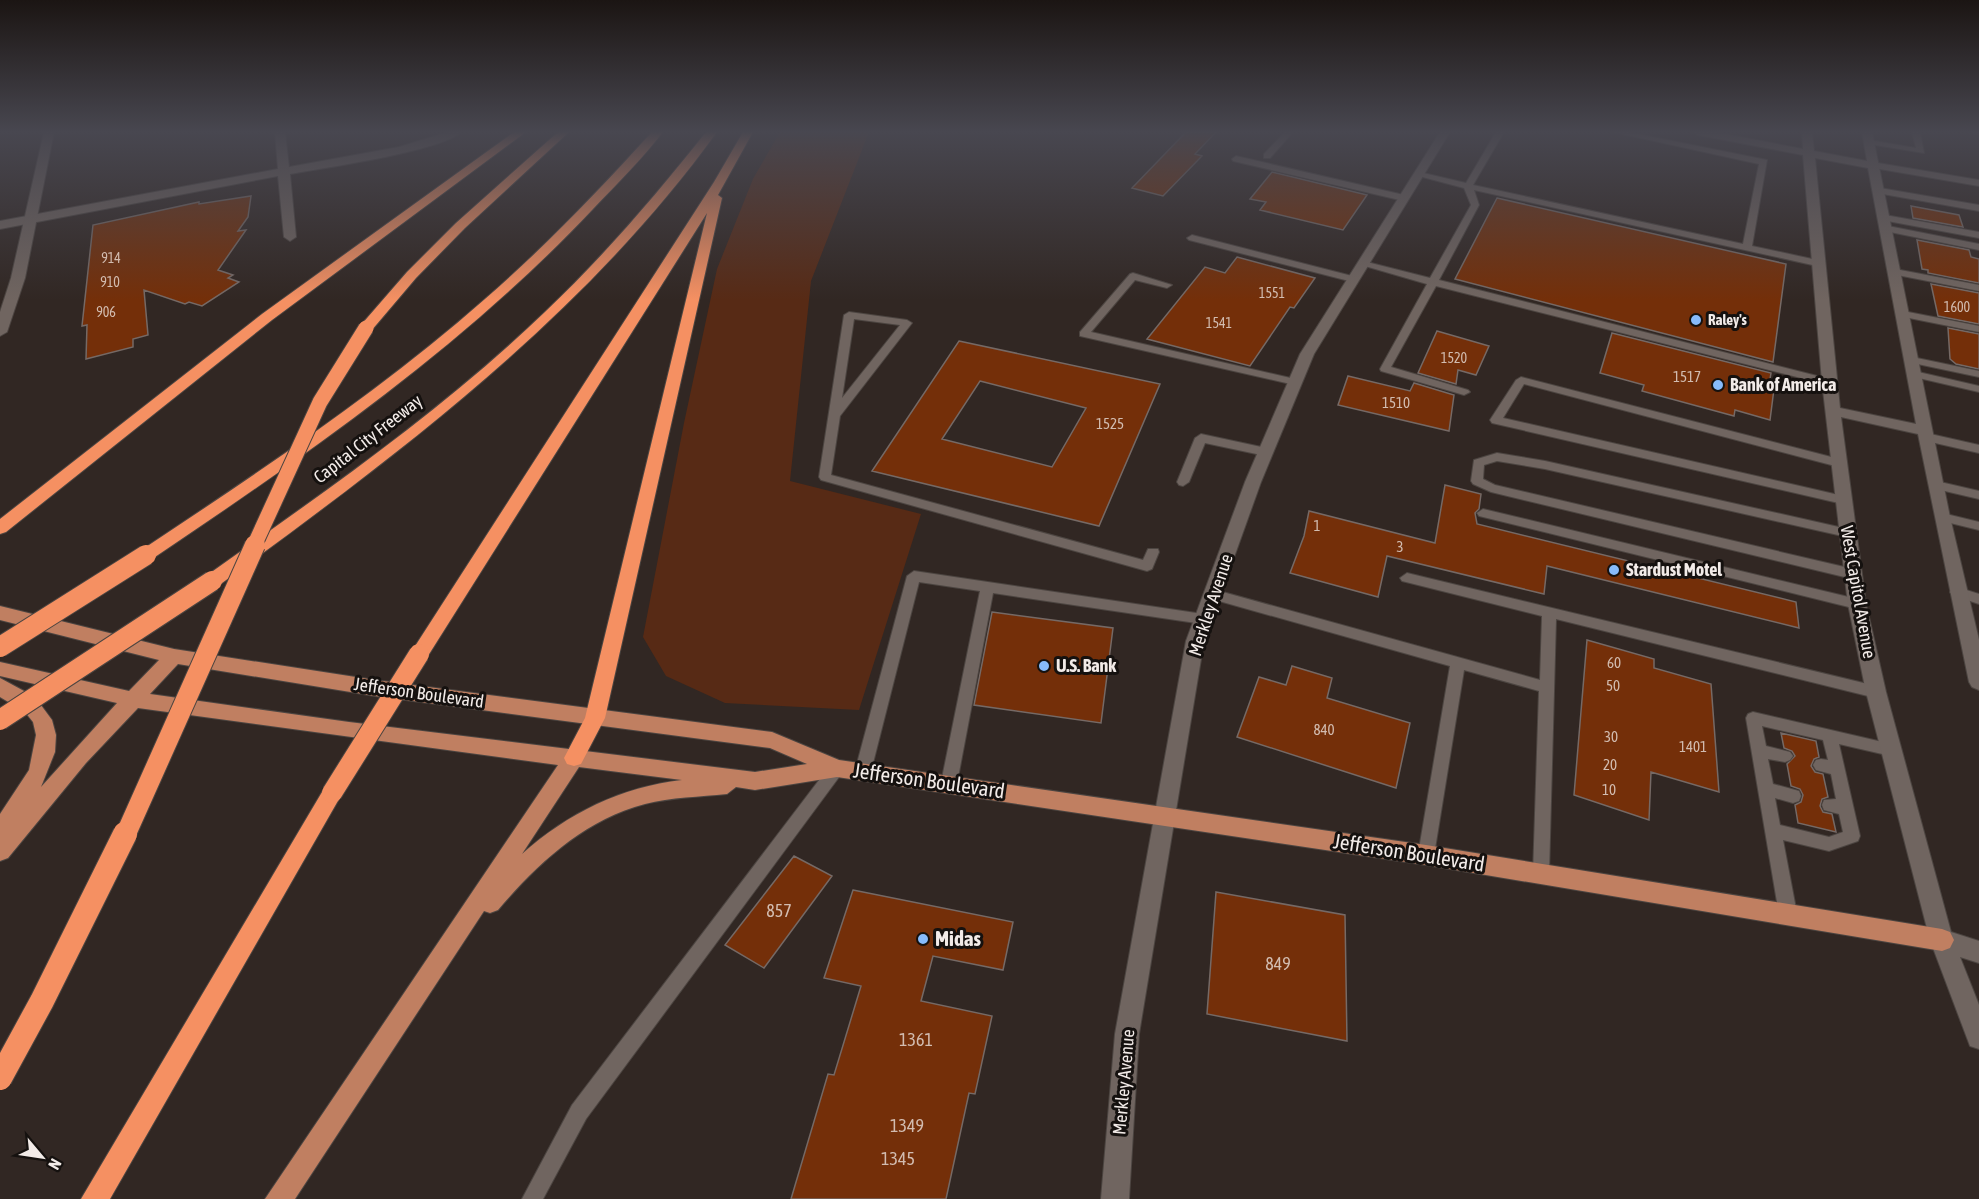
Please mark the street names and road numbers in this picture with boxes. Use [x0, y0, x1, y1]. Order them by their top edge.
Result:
street label: Capital City Freeway [309, 390, 426, 487]
street label: West Capitol Avenue [1836, 524, 1880, 660]
street label: Merkley Avenue [1184, 551, 1237, 658]
street label: Jefferson Boulevard [353, 673, 485, 712]
street label: Jefferson Boulevard [852, 757, 1006, 803]
street label: Jefferson Boulevard [1332, 828, 1486, 876]
street label: Merkley Avenue [1108, 1028, 1139, 1136]

